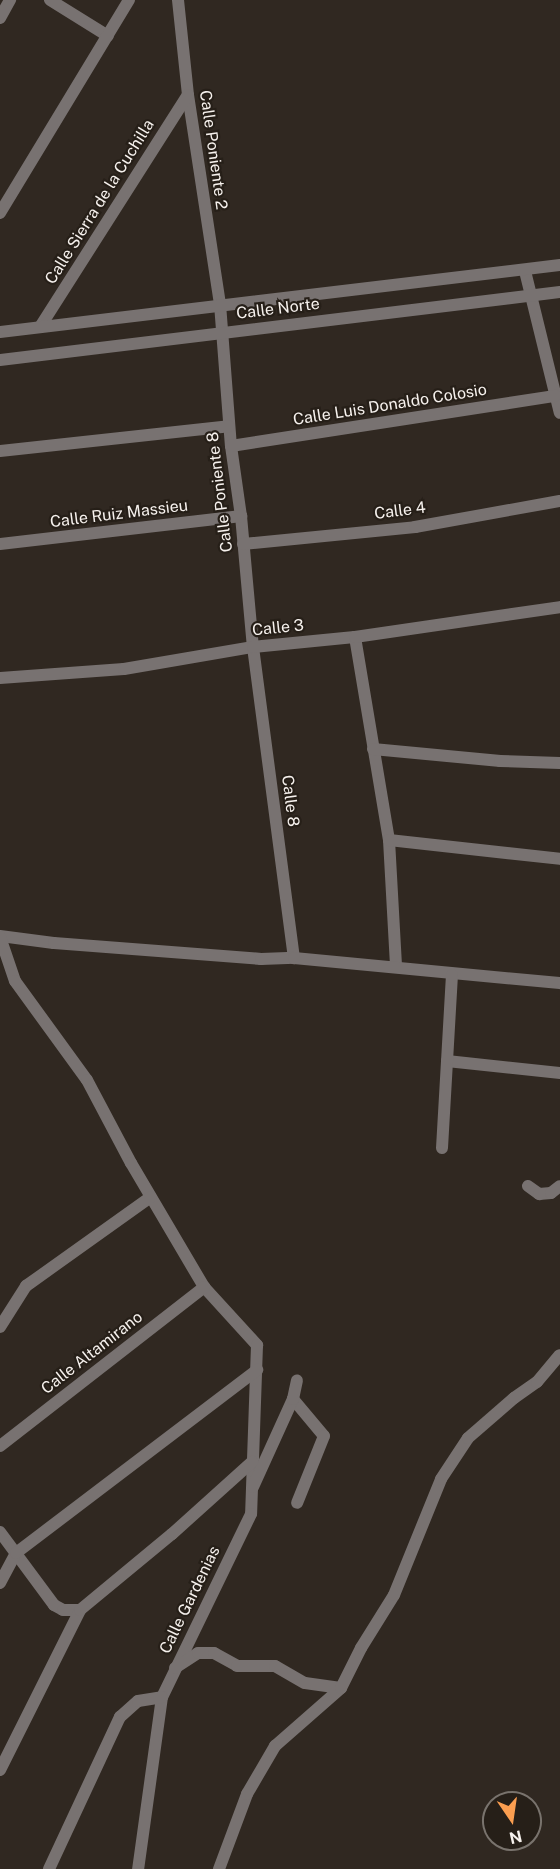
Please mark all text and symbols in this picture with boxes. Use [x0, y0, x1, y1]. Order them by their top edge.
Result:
street label: Calle Poniente 2 [195, 89, 231, 211]
street label: Calle Sierra de la Cuchilla [41, 116, 159, 288]
street label: Calle Norte [235, 294, 321, 324]
street label: Calle Luis Donaldo Colosio [292, 380, 488, 430]
street label: Calle Poniente 8 [203, 431, 237, 553]
street label: Calle Ruiz Massieu [49, 496, 189, 532]
street label: Calle 4 [373, 498, 427, 524]
street label: Calle 3 [251, 616, 305, 640]
street label: Calle 8 [277, 774, 303, 828]
street label: Calle Altamirano [37, 1307, 147, 1399]
street label: Calle Gardenias [156, 1543, 224, 1657]
north arrow [482, 1791, 542, 1851]
text: N [507, 1826, 524, 1848]

